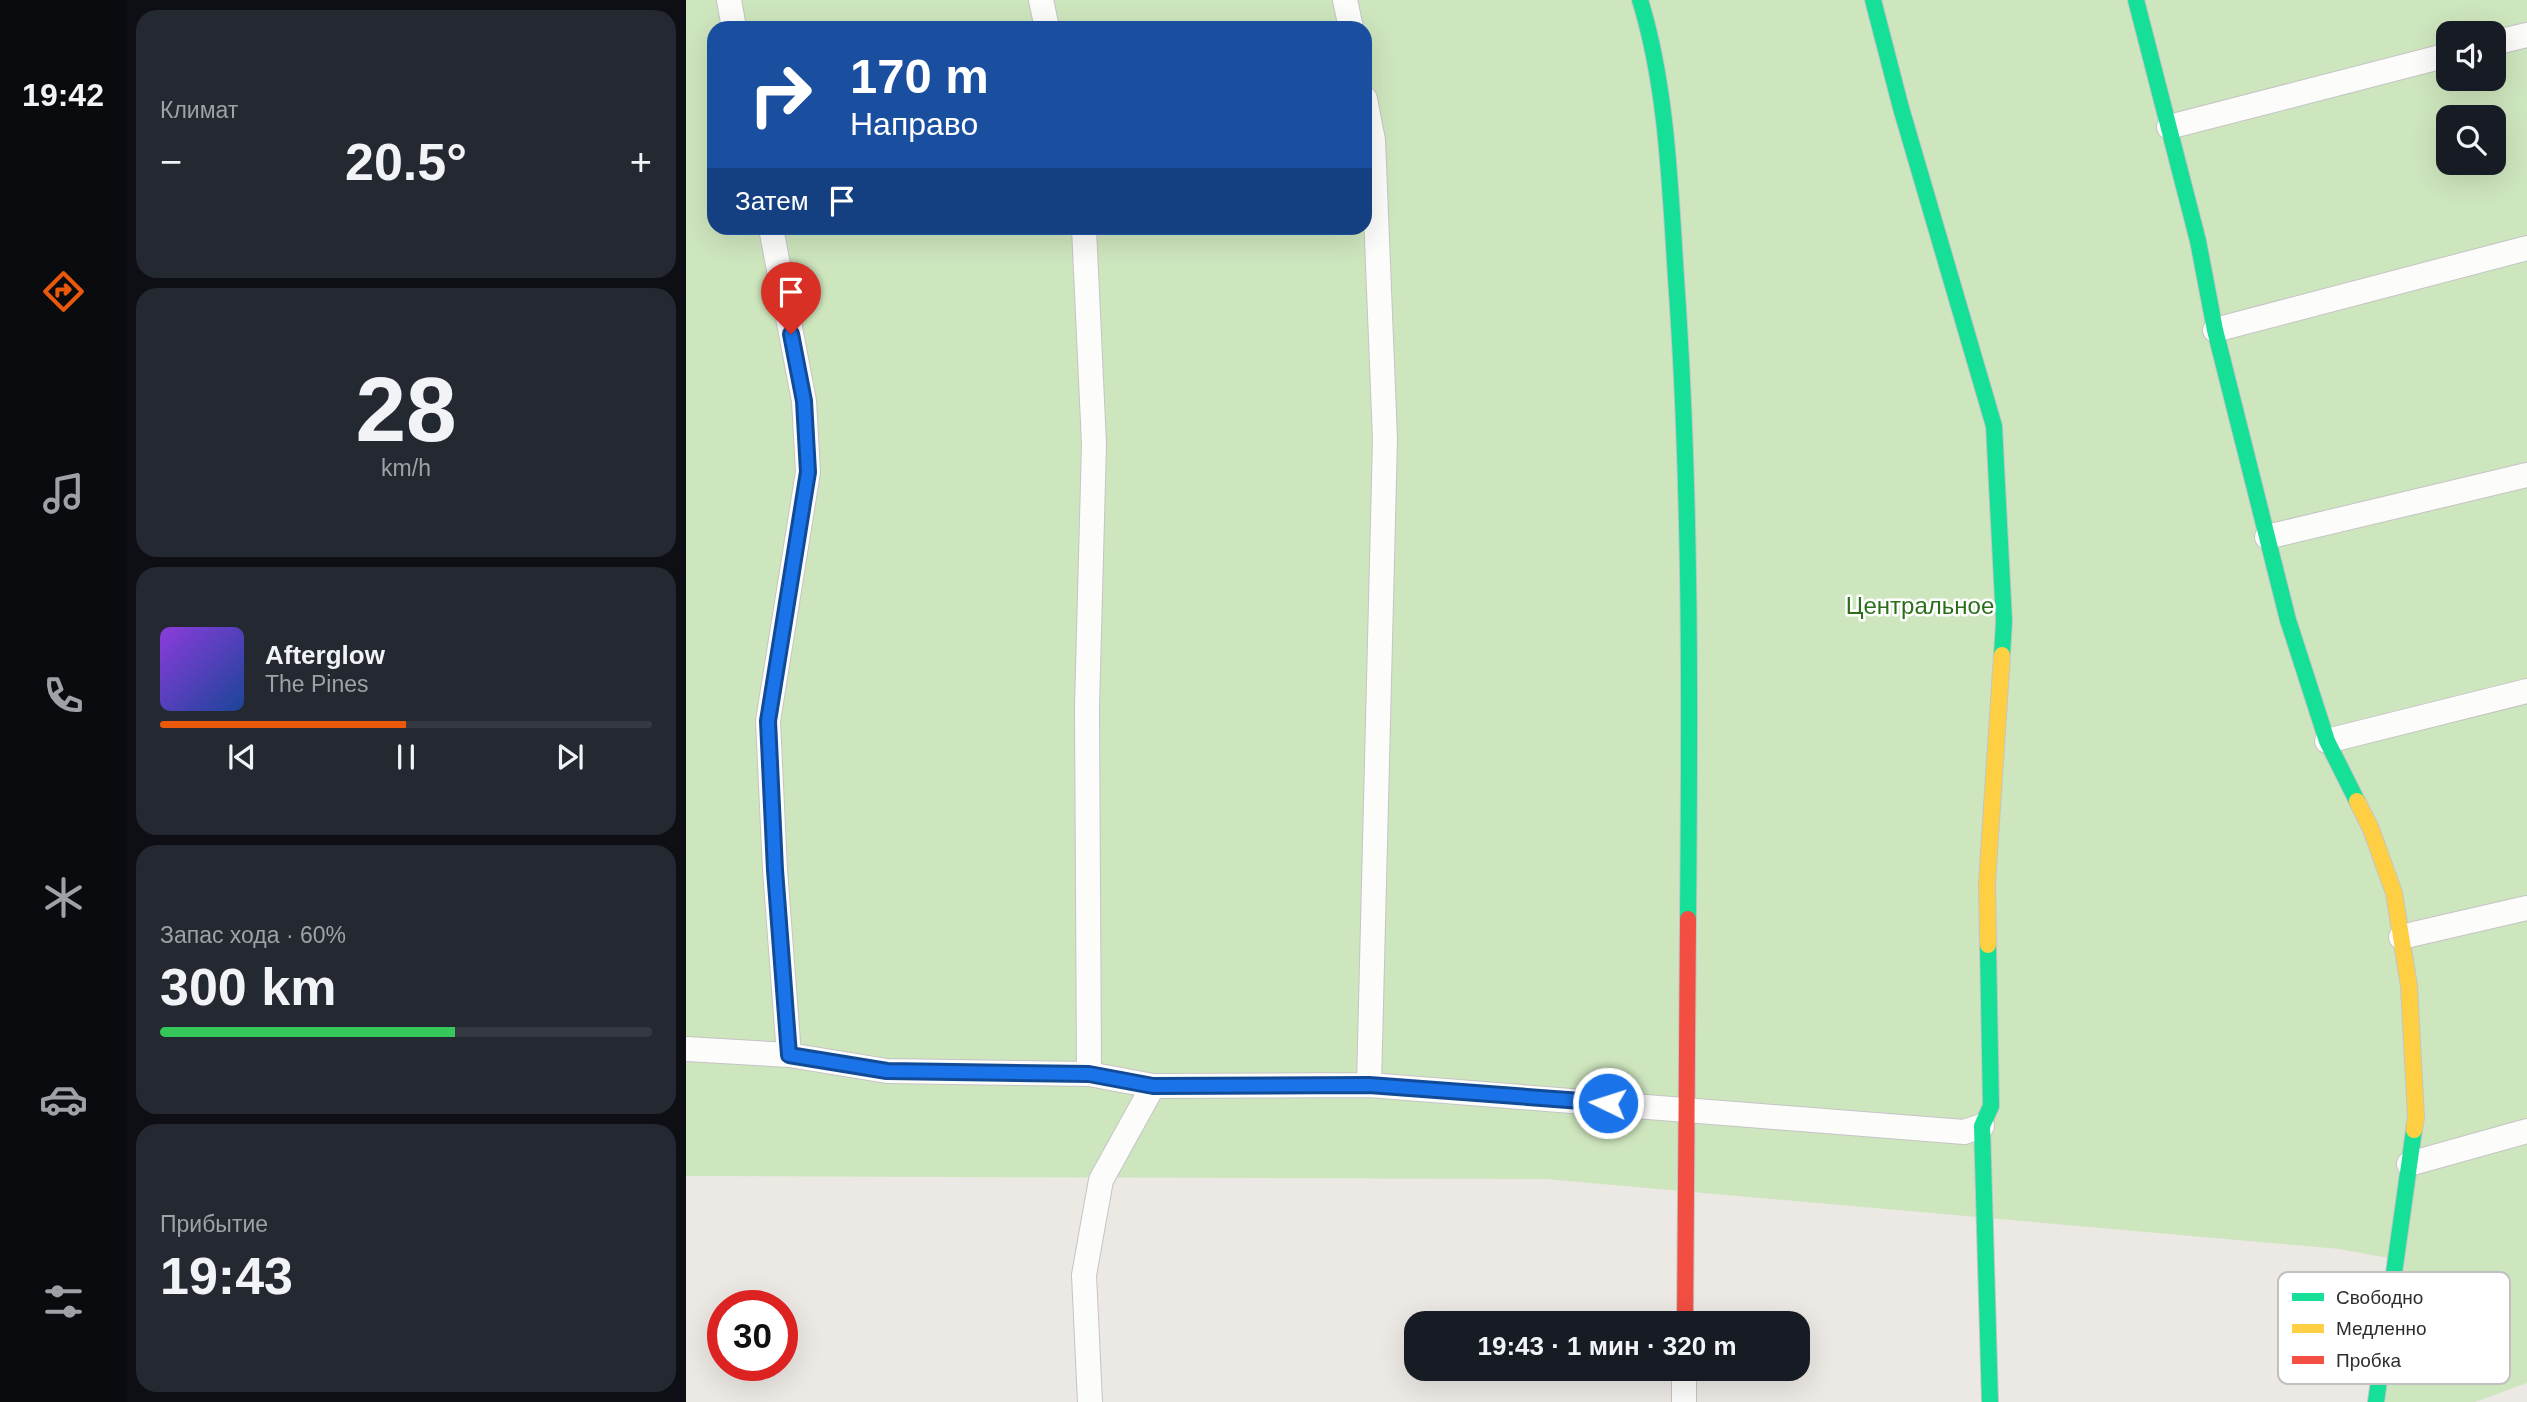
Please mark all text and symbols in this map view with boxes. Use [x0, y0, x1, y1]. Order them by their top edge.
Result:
map controls [2436, 21, 2506, 175]
button: sound [2436, 21, 2506, 91]
icon: right [735, 49, 826, 140]
text: 170 m [850, 49, 989, 103]
text: 19:42 [22, 77, 104, 113]
text: Климат [160, 97, 238, 123]
button: search [2436, 105, 2506, 175]
text: Направо [850, 106, 978, 142]
text: 20.5° [345, 133, 467, 191]
text: − [160, 141, 182, 183]
text: + [630, 141, 652, 183]
icon: arrive [823, 182, 861, 220]
text: Затем [735, 186, 809, 216]
pin [761, 262, 821, 334]
icon: directions [39, 267, 88, 316]
icon: arrive [772, 273, 810, 311]
text: 28 [355, 359, 457, 460]
text: km/h [381, 455, 431, 481]
icon: music [39, 469, 88, 518]
park label: Центральное [1846, 592, 1994, 619]
text: Afterglow [265, 640, 385, 670]
icon: phone [39, 671, 88, 720]
text: The Pines [265, 671, 369, 697]
icon: previous [223, 738, 261, 776]
icon: pause [387, 738, 425, 776]
icon: next [551, 738, 589, 776]
icon: climate [39, 873, 88, 922]
text: Запас хода · 60% [160, 922, 346, 948]
text: 300 km [160, 958, 336, 1016]
position arrow [1571, 1066, 1645, 1140]
icon: car [39, 1075, 88, 1124]
text: Прибытие [160, 1211, 268, 1237]
text: 19:43 [160, 1247, 293, 1305]
legend [2278, 1272, 2510, 1384]
icon: filters [39, 1277, 88, 1326]
text: Свободно [2336, 1287, 2423, 1308]
speed limit sign: 30 [707, 1290, 798, 1381]
text: Медленно [2336, 1318, 2426, 1339]
text: 19:43 · 1 мин · 320 m [1477, 1331, 1737, 1361]
text: Пробка [2336, 1350, 2401, 1371]

